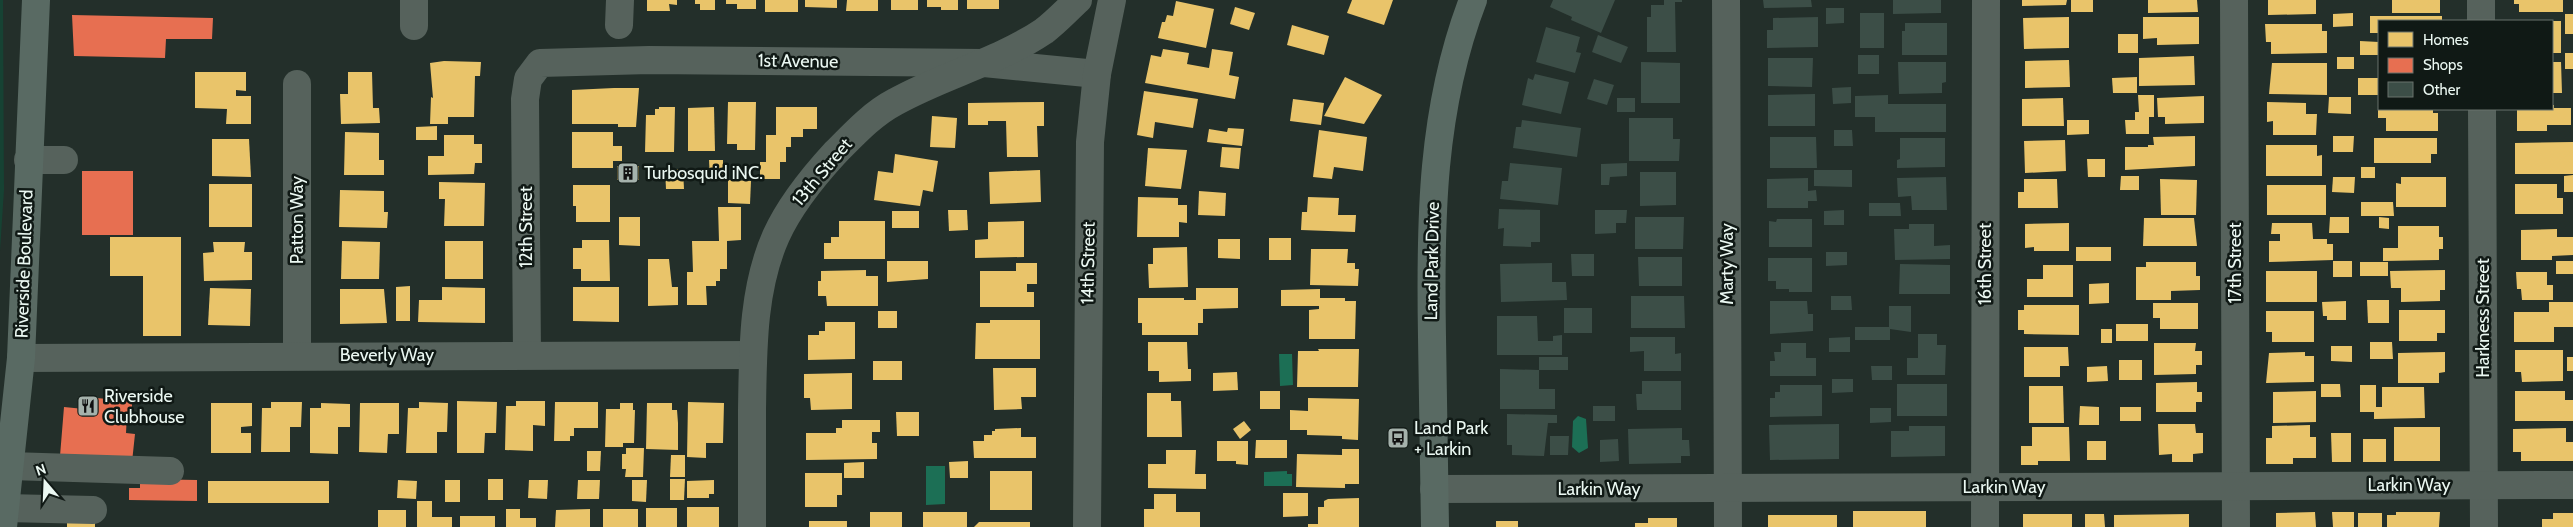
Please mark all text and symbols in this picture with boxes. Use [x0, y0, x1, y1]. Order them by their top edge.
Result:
legend [2378, 20, 2553, 110]
text: Homes [2423, 31, 2469, 49]
street label: 1st Avenue [758, 49, 838, 73]
text: Shops [2423, 56, 2463, 74]
text: Other [2423, 81, 2460, 99]
street label: 13th Street [787, 134, 857, 210]
building icon: Turbosquid iNC. [616, 161, 640, 185]
place label: Turbosquid iNC. [644, 162, 763, 184]
street label: Patton Way [286, 176, 308, 264]
street label: 12th Street [515, 186, 537, 268]
street label: Riverside Boulevard [10, 189, 38, 339]
street label: Land Park Drive [1420, 202, 1444, 320]
street label: 14th Street [1076, 222, 1100, 304]
street label: 17th Street [2224, 222, 2246, 304]
street label: Marty Way [1716, 223, 1738, 305]
street label: 16th Street [1974, 223, 1996, 305]
street label: Harkness Street [2472, 258, 2494, 378]
street label: Beverly Way [340, 344, 434, 366]
place label: Riverside Clubhouse [104, 385, 185, 428]
restaurant icon: Riverside Clubhouse [76, 394, 100, 418]
place label: Land Park + Larkin [1414, 417, 1489, 460]
bus stop icon: Land Park + Larkin [1386, 426, 1410, 450]
north arrow [20, 457, 70, 507]
text: N [33, 460, 48, 480]
street label: Larkin Way [2367, 474, 2451, 496]
street label: Larkin Way [1962, 476, 2046, 498]
street label: Larkin Way [1557, 478, 1641, 500]

